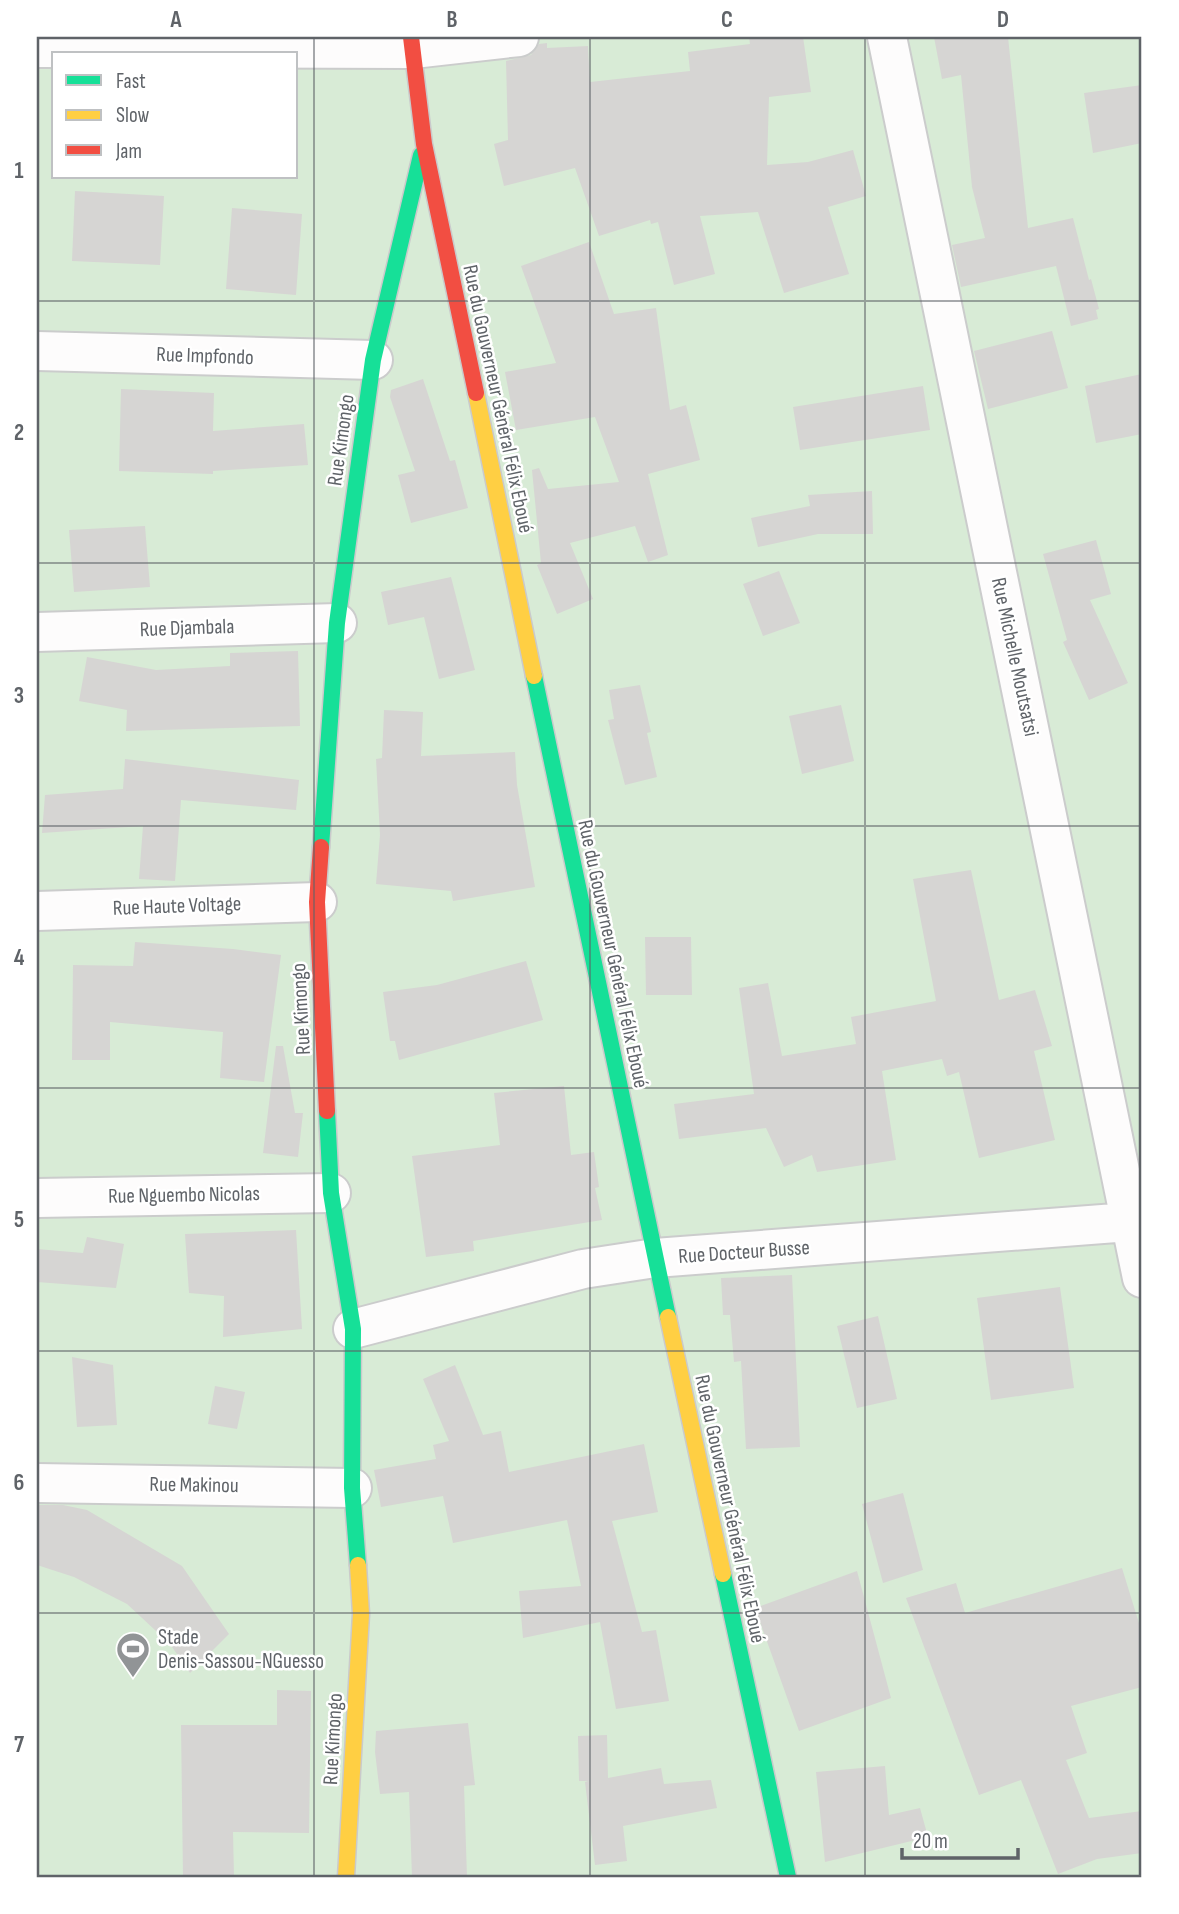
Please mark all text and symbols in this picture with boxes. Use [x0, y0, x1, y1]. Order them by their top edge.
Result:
text: A [170, 6, 183, 34]
text: B [447, 6, 458, 34]
text: C [721, 6, 733, 34]
text: D [997, 6, 1009, 34]
legend [52, 52, 298, 178]
text: Fast [116, 69, 146, 94]
text: Slow [116, 103, 150, 128]
text: Jam [115, 139, 142, 164]
text: 1 [14, 157, 24, 185]
street label: Rue du Gouverneur Général Félix Eboué [457, 263, 539, 535]
street label: Rue Impfondo [156, 342, 254, 370]
street label: Rue Kimongo [322, 393, 360, 487]
text: 2 [14, 419, 24, 447]
street label: Rue Michelle Moutsatsi [986, 575, 1044, 739]
street label: Rue Djambala [139, 614, 235, 642]
text: 3 [14, 682, 24, 710]
street label: Rue du Gouverneur Général Félix Eboué [572, 818, 654, 1090]
street label: Rue Haute Voltage [112, 891, 242, 921]
text: 4 [14, 944, 25, 972]
street label: Rue Kimongo [286, 962, 316, 1056]
street label: Rue Nguembo Nicolas [108, 1181, 260, 1209]
text: 5 [14, 1206, 24, 1234]
street label: Rue Docteur Busse [677, 1235, 811, 1269]
street label: Rue du Gouverneur Général Félix Eboué [689, 1373, 771, 1645]
text: 6 [14, 1469, 24, 1497]
street label: Rue Makinou [149, 1472, 239, 1498]
place label: Stade Denis-Sassou-NGuesso [158, 1625, 324, 1674]
sports icon: Stade Denis-Sassou-NGuesso [114, 1630, 152, 1679]
street label: Rue Kimongo [318, 1692, 348, 1786]
text: 7 [14, 1731, 24, 1759]
scale bar [902, 1816, 1018, 1860]
text: 20 m [913, 1829, 948, 1854]

